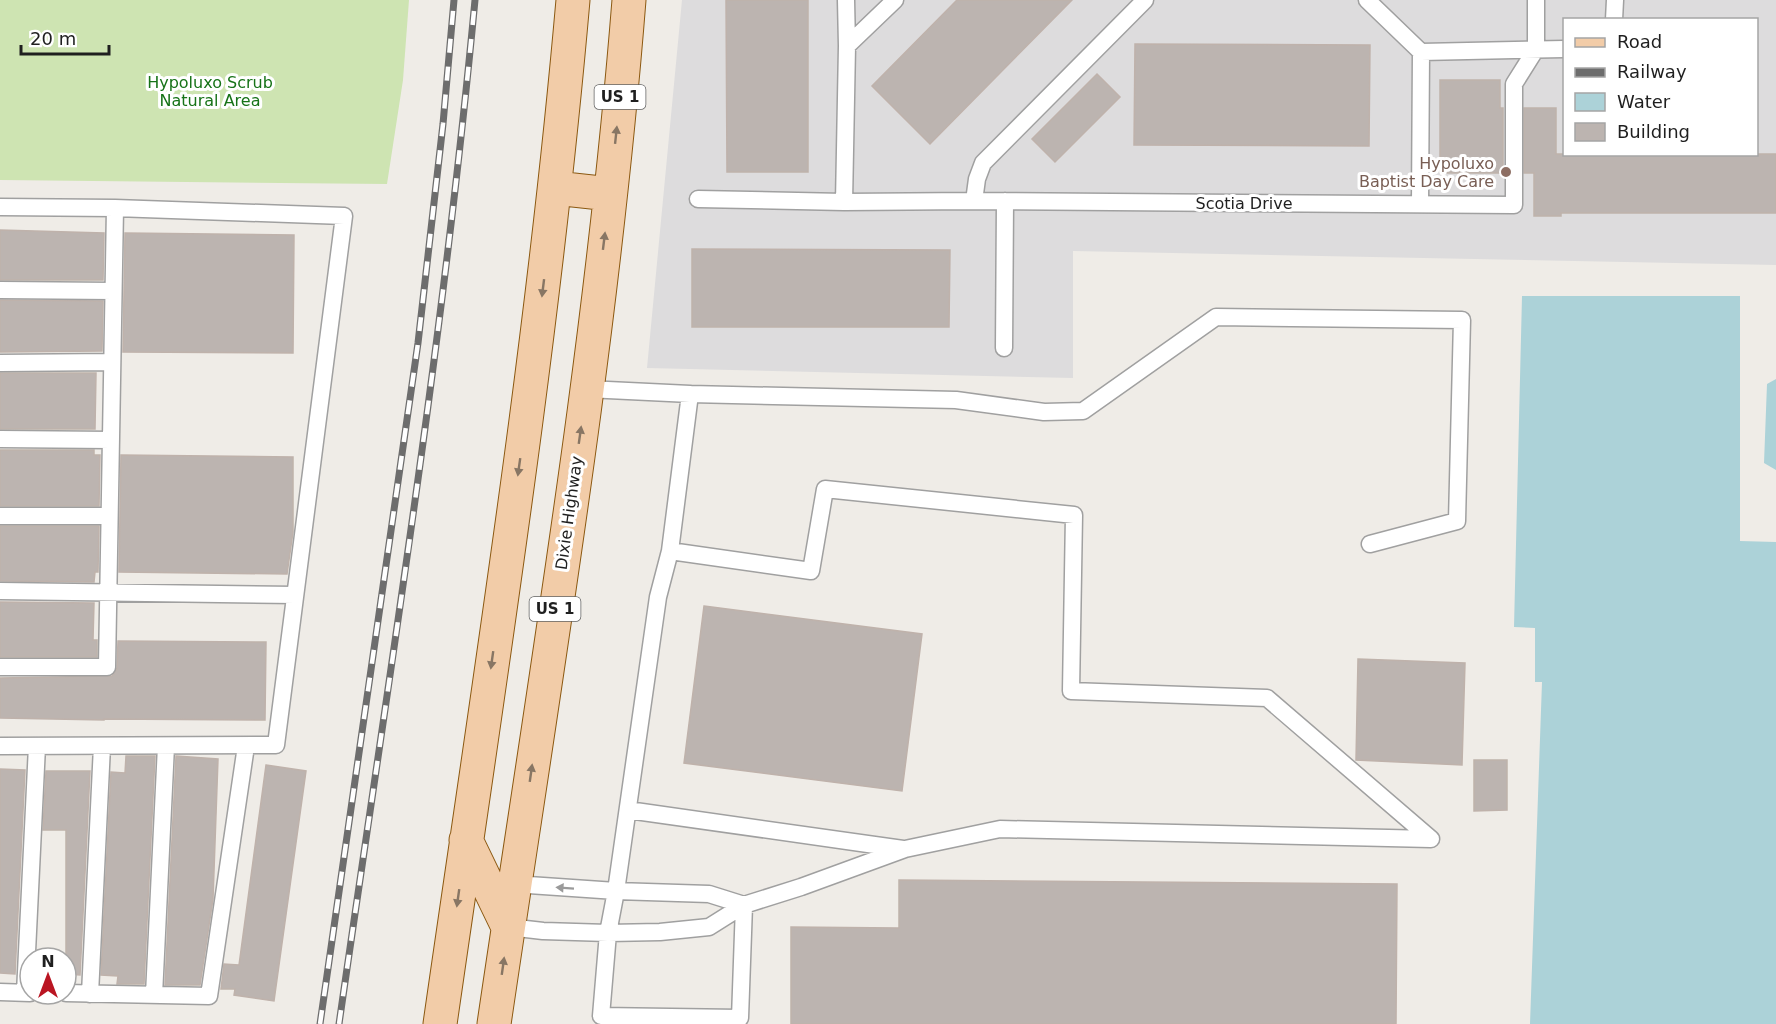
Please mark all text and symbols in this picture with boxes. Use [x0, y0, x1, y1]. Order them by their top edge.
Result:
scale bar [21, 18, 110, 56]
legend [1563, 18, 1758, 156]
text: 20 m [30, 28, 76, 49]
text: Road [1617, 31, 1662, 52]
text: Railway [1617, 61, 1687, 82]
park label: Hypoluxo Scrub Natural Area [147, 73, 273, 110]
road number: US 1 [594, 85, 646, 109]
text: Water [1617, 91, 1671, 112]
text: Building [1617, 121, 1690, 142]
one-way arrow [611, 126, 621, 145]
place label: Hypoluxo Baptist Day Care [1359, 154, 1494, 191]
marker: Hypoluxo Baptist Day Care [1499, 165, 1513, 179]
street label: Scotia Drive [1195, 194, 1293, 213]
one-way arrow [600, 232, 609, 251]
one-way arrow [538, 279, 548, 298]
one-way arrow [576, 425, 585, 444]
street label: Dixie Highway [552, 455, 586, 571]
one-way arrow [515, 458, 524, 477]
road number: US 1 [530, 597, 580, 621]
one-way arrow [487, 651, 496, 670]
one-way arrow [526, 764, 535, 783]
one-way arrow [556, 883, 575, 892]
one-way arrow [453, 888, 462, 907]
north arrow [18, 946, 78, 1006]
text: N [41, 952, 55, 971]
one-way arrow [498, 956, 507, 975]

